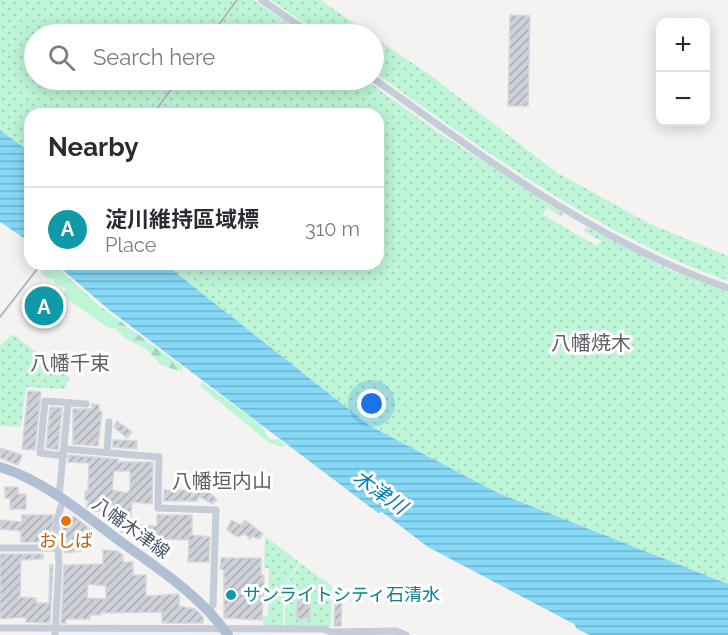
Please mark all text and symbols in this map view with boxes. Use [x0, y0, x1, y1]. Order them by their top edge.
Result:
map controls [656, 18, 710, 126]
button: + [656, 18, 710, 72]
search box [24, 24, 384, 90]
icon: search [45, 41, 78, 74]
text: Search here [93, 44, 215, 70]
button: − [656, 72, 710, 126]
text: Nearby [48, 132, 138, 162]
text: 淀川維持區域標 [105, 206, 259, 232]
text: A [61, 217, 74, 241]
text: 310 m [305, 217, 360, 241]
text: Place [105, 233, 156, 257]
pin: A [24, 284, 63, 328]
district label: 八幡焼木 [551, 331, 631, 355]
district label: 八幡千束 [30, 351, 110, 375]
your location [357, 389, 386, 418]
water label: 木津川 [349, 465, 413, 520]
district label: 八幡垣内山 [172, 469, 272, 493]
street label: 八幡木津線 [89, 493, 174, 563]
marker: おしば [59, 514, 73, 528]
place label: おしば [39, 530, 93, 551]
place label: サンライトシティ石清水 [243, 584, 440, 605]
marker: サンライトシティ石清水 [224, 588, 238, 602]

